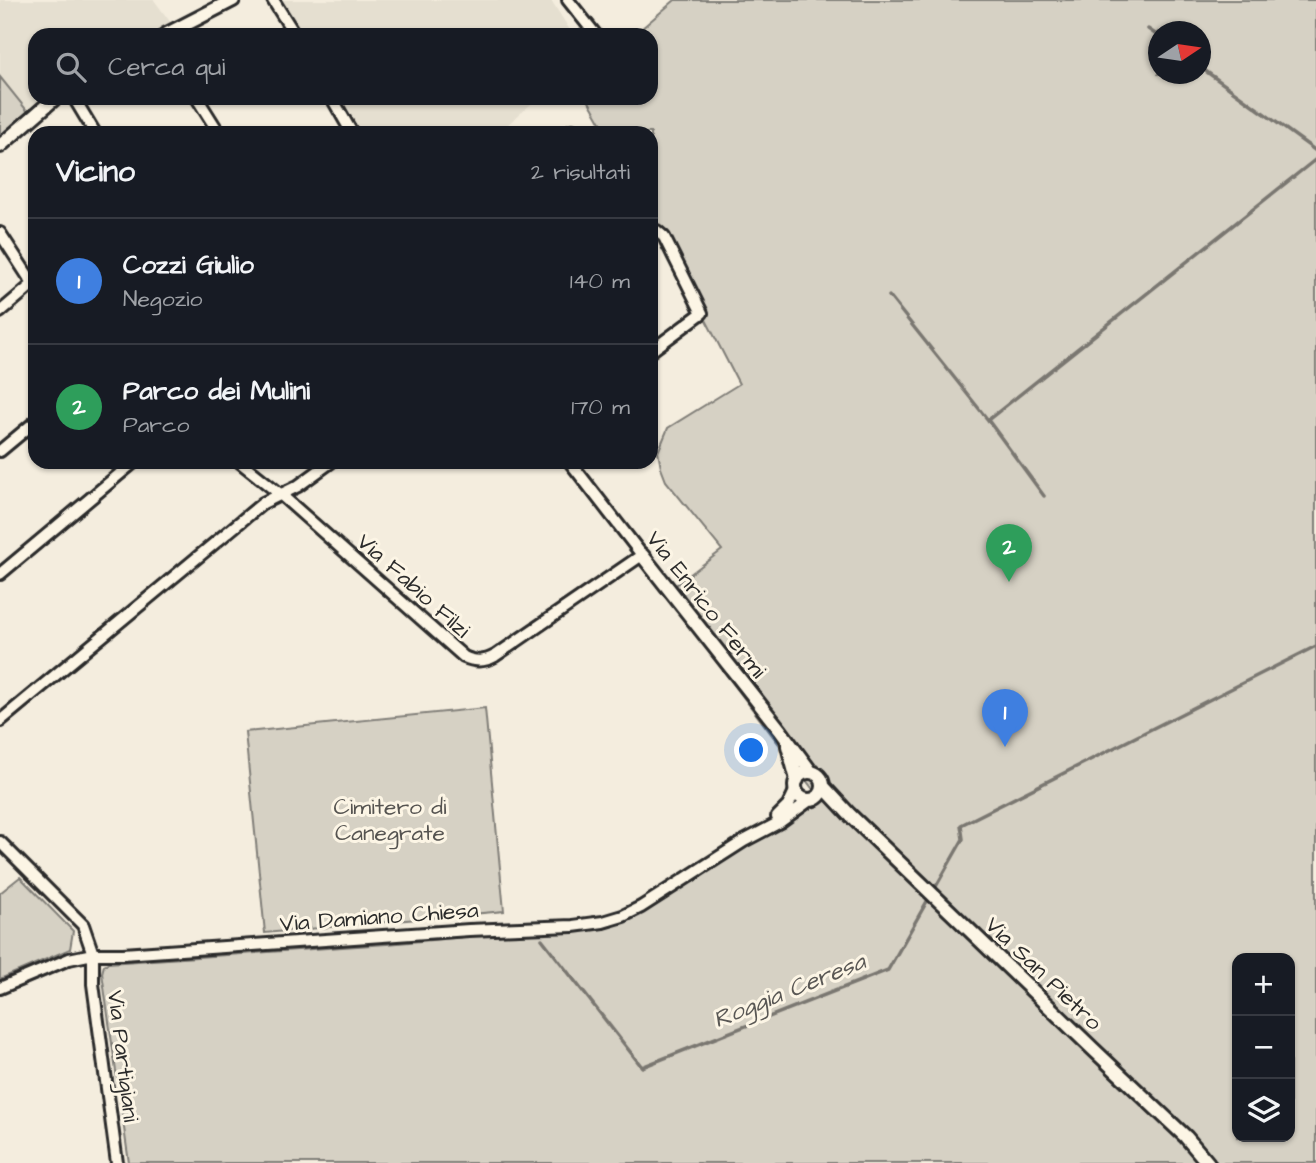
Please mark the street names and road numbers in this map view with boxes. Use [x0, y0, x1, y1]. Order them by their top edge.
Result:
street label: Via Enrico Fermi [638, 524, 774, 685]
street label: Via Fabio Filzi [350, 526, 478, 646]
street label: Via Damiano Chiesa [279, 894, 480, 940]
street label: Via San Pietro [978, 910, 1109, 1038]
street label: Via Partigiani [98, 988, 147, 1125]

